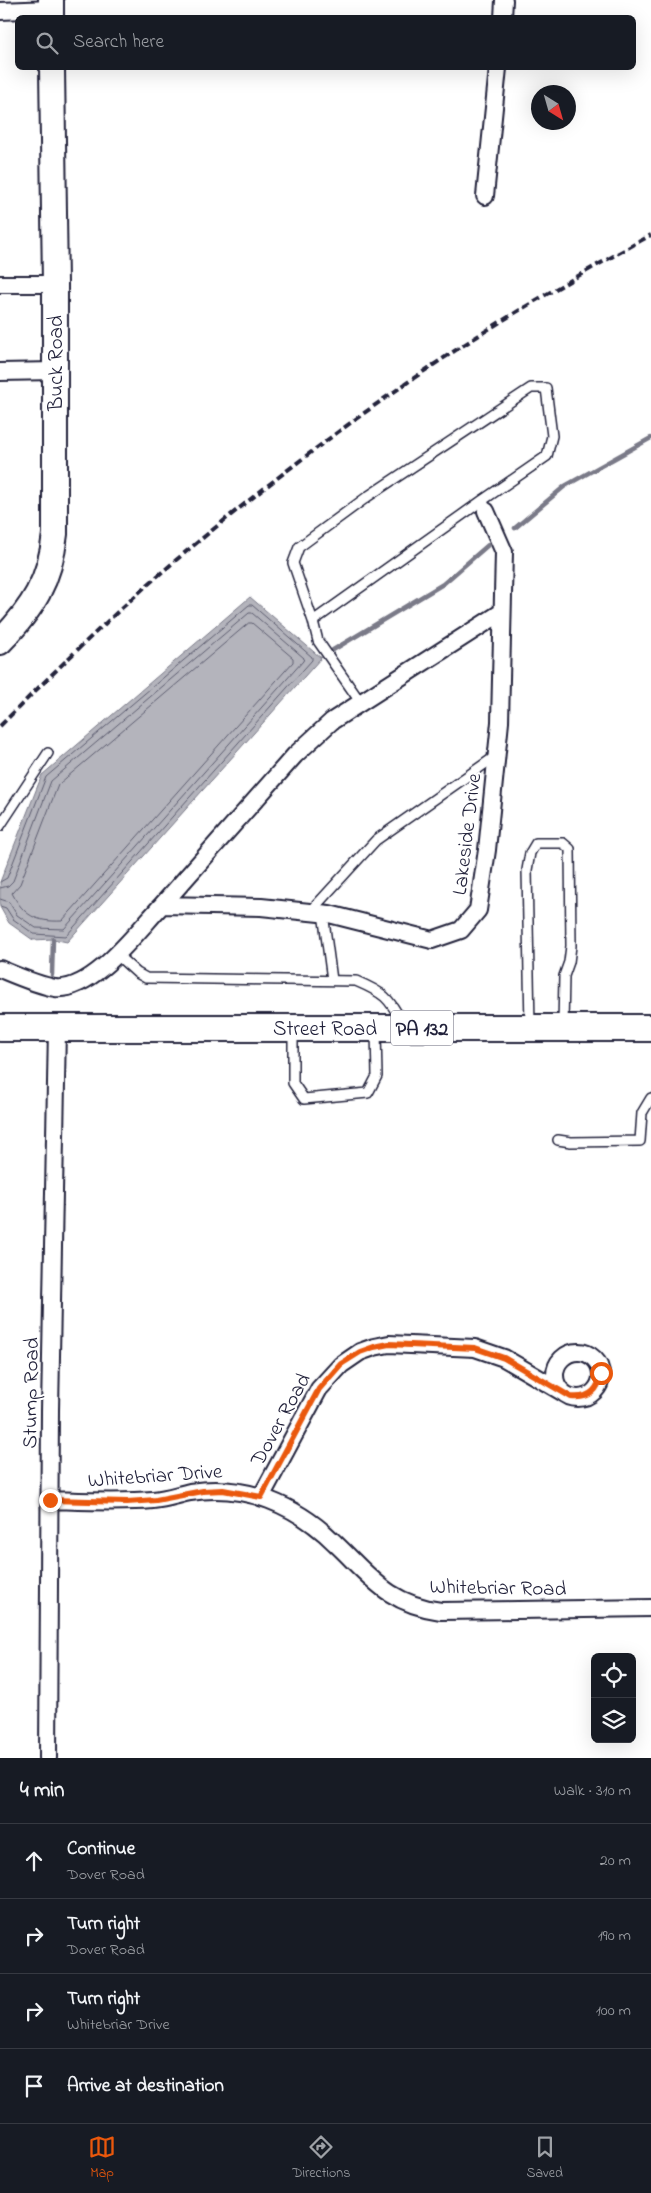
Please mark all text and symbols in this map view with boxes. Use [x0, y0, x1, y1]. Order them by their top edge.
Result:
search box [15, 15, 636, 70]
icon: search [33, 29, 61, 57]
text: Search here [73, 29, 164, 56]
north arrow [531, 85, 576, 130]
street label: Buck Road [42, 315, 72, 412]
street label: Lakeside Drive [446, 771, 490, 897]
road number: PA 132 [391, 1010, 453, 1046]
street label: Street Road [273, 1015, 377, 1045]
street label: Stump Road [16, 1337, 48, 1449]
route start [590, 1362, 613, 1385]
street label: Dover Road [243, 1368, 320, 1473]
street label: Whitebriar Drive [87, 1457, 224, 1497]
route end [39, 1489, 62, 1512]
street label: Whitebriar Road [429, 1573, 567, 1605]
map controls [591, 1653, 636, 1743]
button: locate [591, 1653, 636, 1698]
button: layers [591, 1698, 636, 1743]
text: 4 min [20, 1776, 64, 1806]
text: Walk · 310 m [554, 1779, 631, 1803]
text: Continue [67, 1836, 135, 1863]
icon: ahead [20, 1847, 48, 1875]
text: 20 m [600, 1849, 631, 1873]
text: Dover Road [67, 1863, 145, 1887]
text: Turn right [67, 1911, 140, 1938]
icon: right [20, 1922, 48, 1950]
text: 190 m [598, 1924, 631, 1948]
text: Dover Road [67, 1938, 145, 1962]
text: Turn right [67, 1986, 140, 2013]
icon: right [20, 1997, 48, 2025]
text: 100 m [596, 1999, 631, 2023]
text: Whitebriar Drive [67, 2013, 170, 2037]
icon: arrive [20, 2072, 48, 2100]
text: Arrive at destination [67, 2073, 224, 2100]
tab: Map [88, 2133, 116, 2184]
tab: Directions [292, 2133, 350, 2184]
tab: Saved [526, 2133, 563, 2184]

